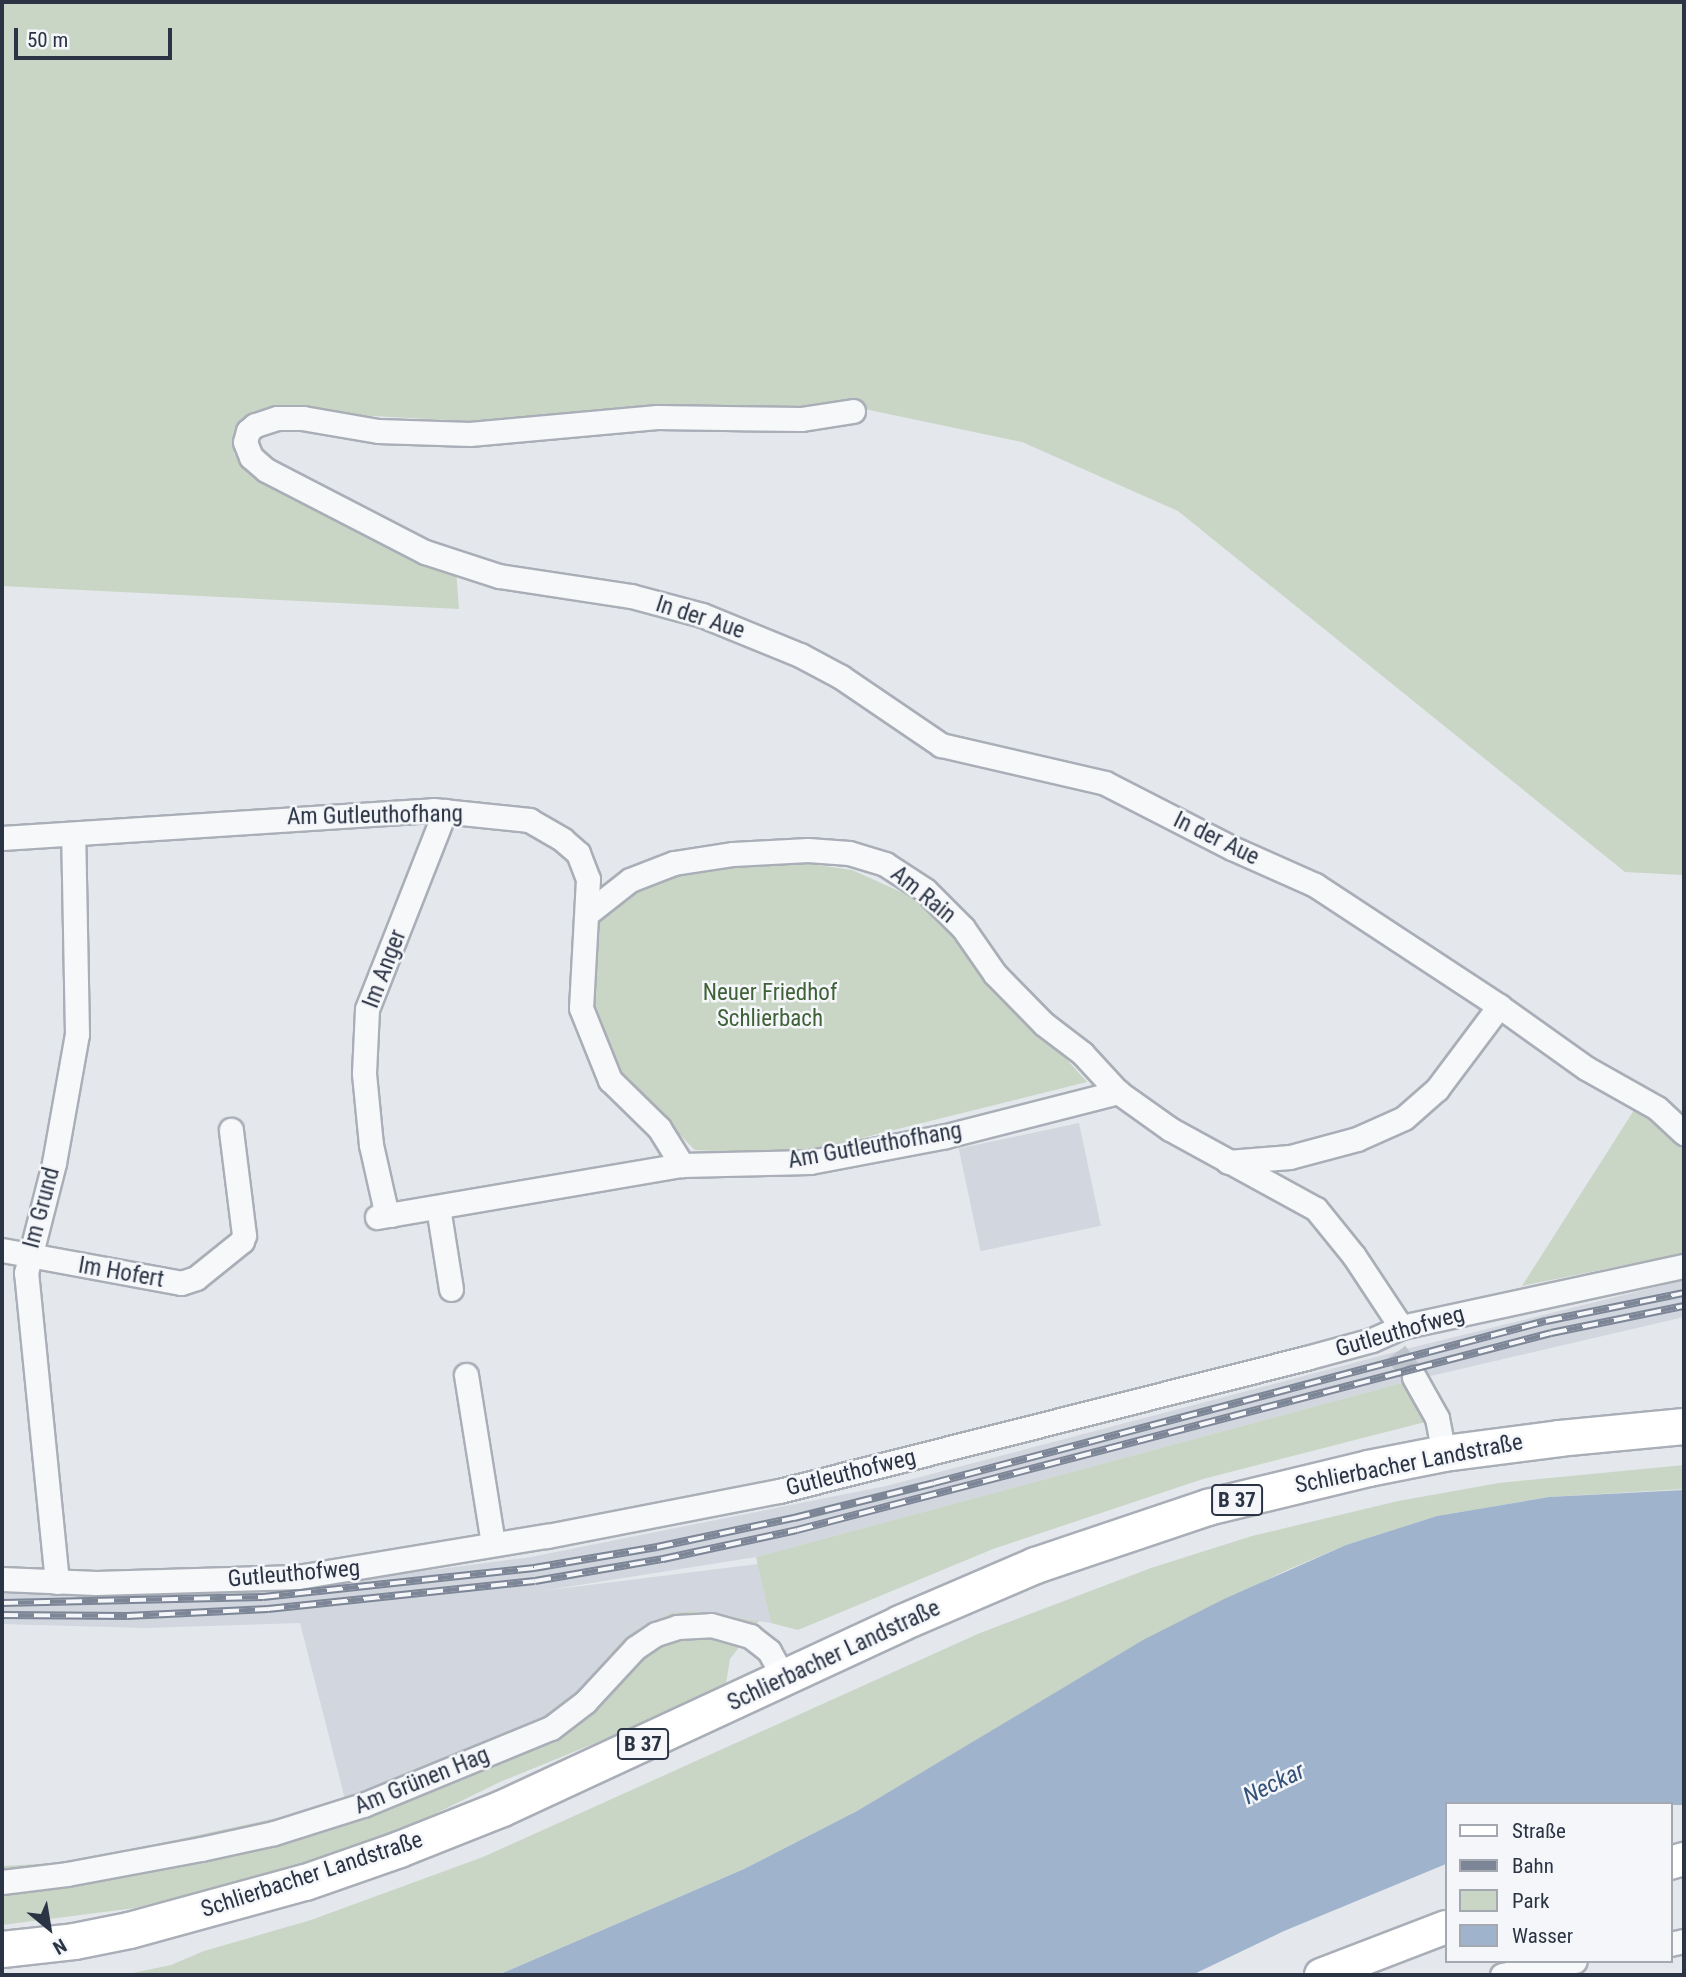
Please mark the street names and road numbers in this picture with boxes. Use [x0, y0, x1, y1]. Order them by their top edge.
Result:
street label: In der Aue [652, 591, 748, 645]
street label: Am Gutleuthofhang [287, 801, 463, 831]
street label: In der Aue [1169, 807, 1263, 871]
street label: Am Rain [885, 861, 961, 929]
street label: Im Anger [357, 926, 413, 1012]
street label: Am Gutleuthofhang [786, 1117, 964, 1175]
street label: Im Grund [18, 1165, 66, 1251]
street label: Im Hofert [76, 1252, 166, 1294]
street label: Gutleuthofweg [1333, 1300, 1467, 1364]
street label: Schlierbacher Landstraße [1293, 1428, 1525, 1500]
street label: Gutleuthofweg [783, 1444, 919, 1502]
road number: B 37 [1211, 1482, 1263, 1518]
street label: Gutleuthofweg [227, 1554, 361, 1594]
street label: Schlierbacher Landstraße [723, 1595, 945, 1717]
road number: B 37 [617, 1726, 669, 1762]
street label: Am Grünen Hag [351, 1742, 493, 1820]
street label: Schlierbacher Landstraße [198, 1826, 426, 1924]

